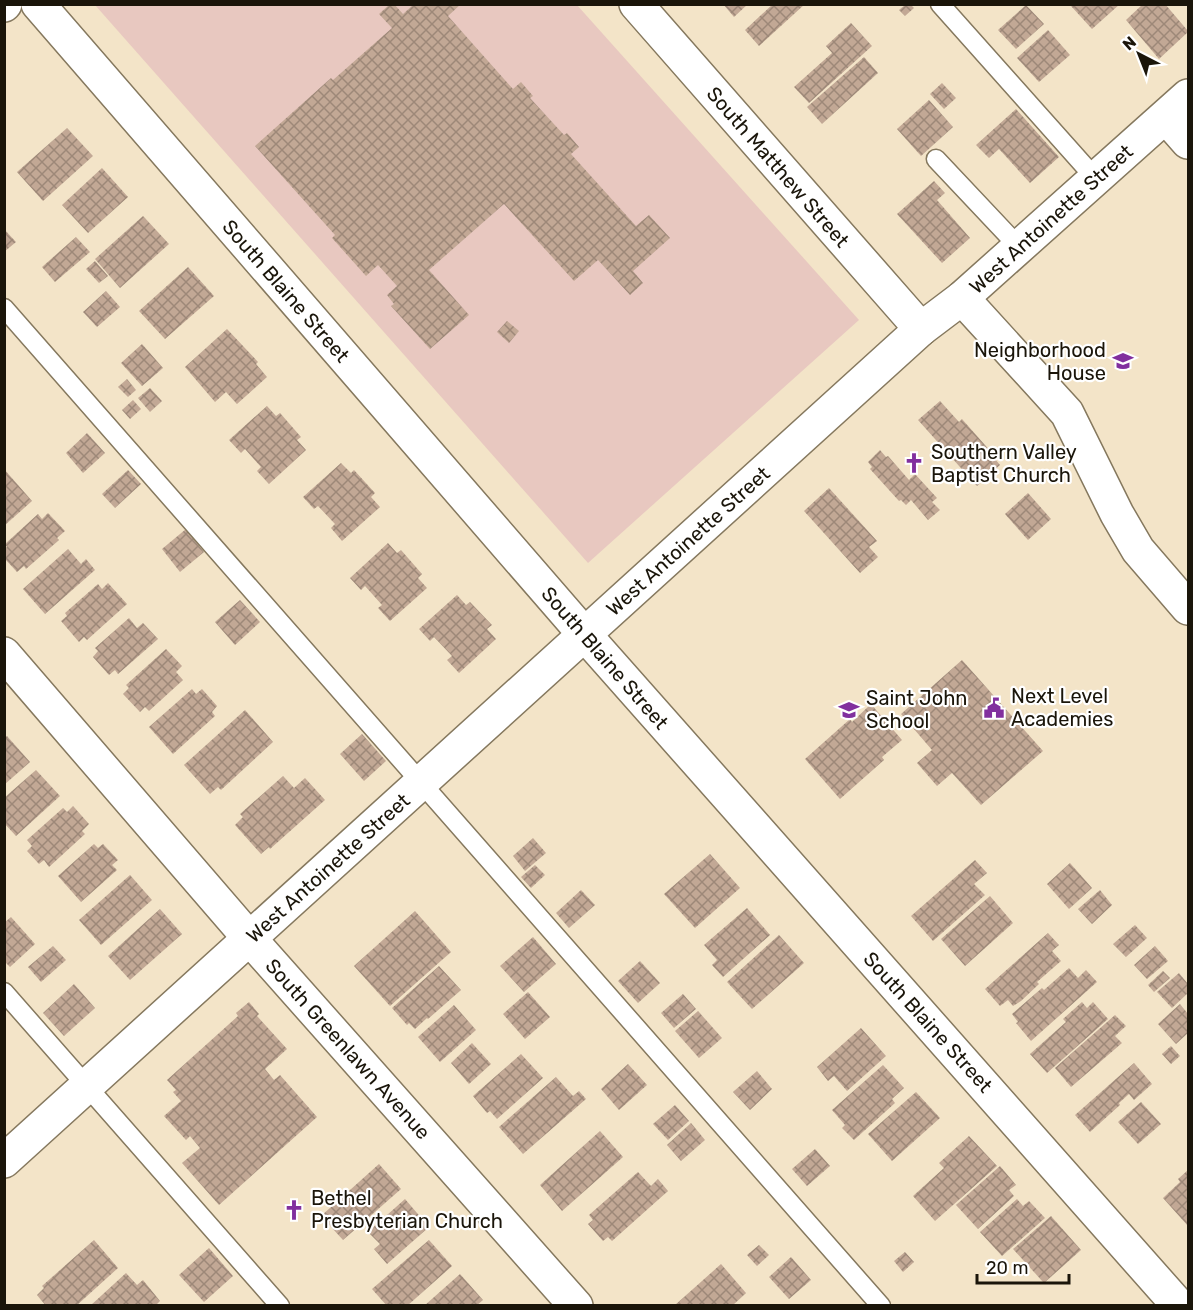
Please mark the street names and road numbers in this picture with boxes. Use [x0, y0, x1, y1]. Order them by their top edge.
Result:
street label: South Matthew Street [702, 82, 854, 252]
street label: West Antoinette Street [964, 139, 1138, 299]
street label: South Blaine Street [218, 215, 355, 367]
street label: West Antoinette Street [601, 461, 775, 621]
street label: South Blaine Street [537, 582, 674, 734]
street label: West Antoinette Street [241, 788, 415, 948]
street label: South Blaine Street [859, 947, 998, 1097]
street label: South Greenlawn Avenue [261, 954, 435, 1144]

